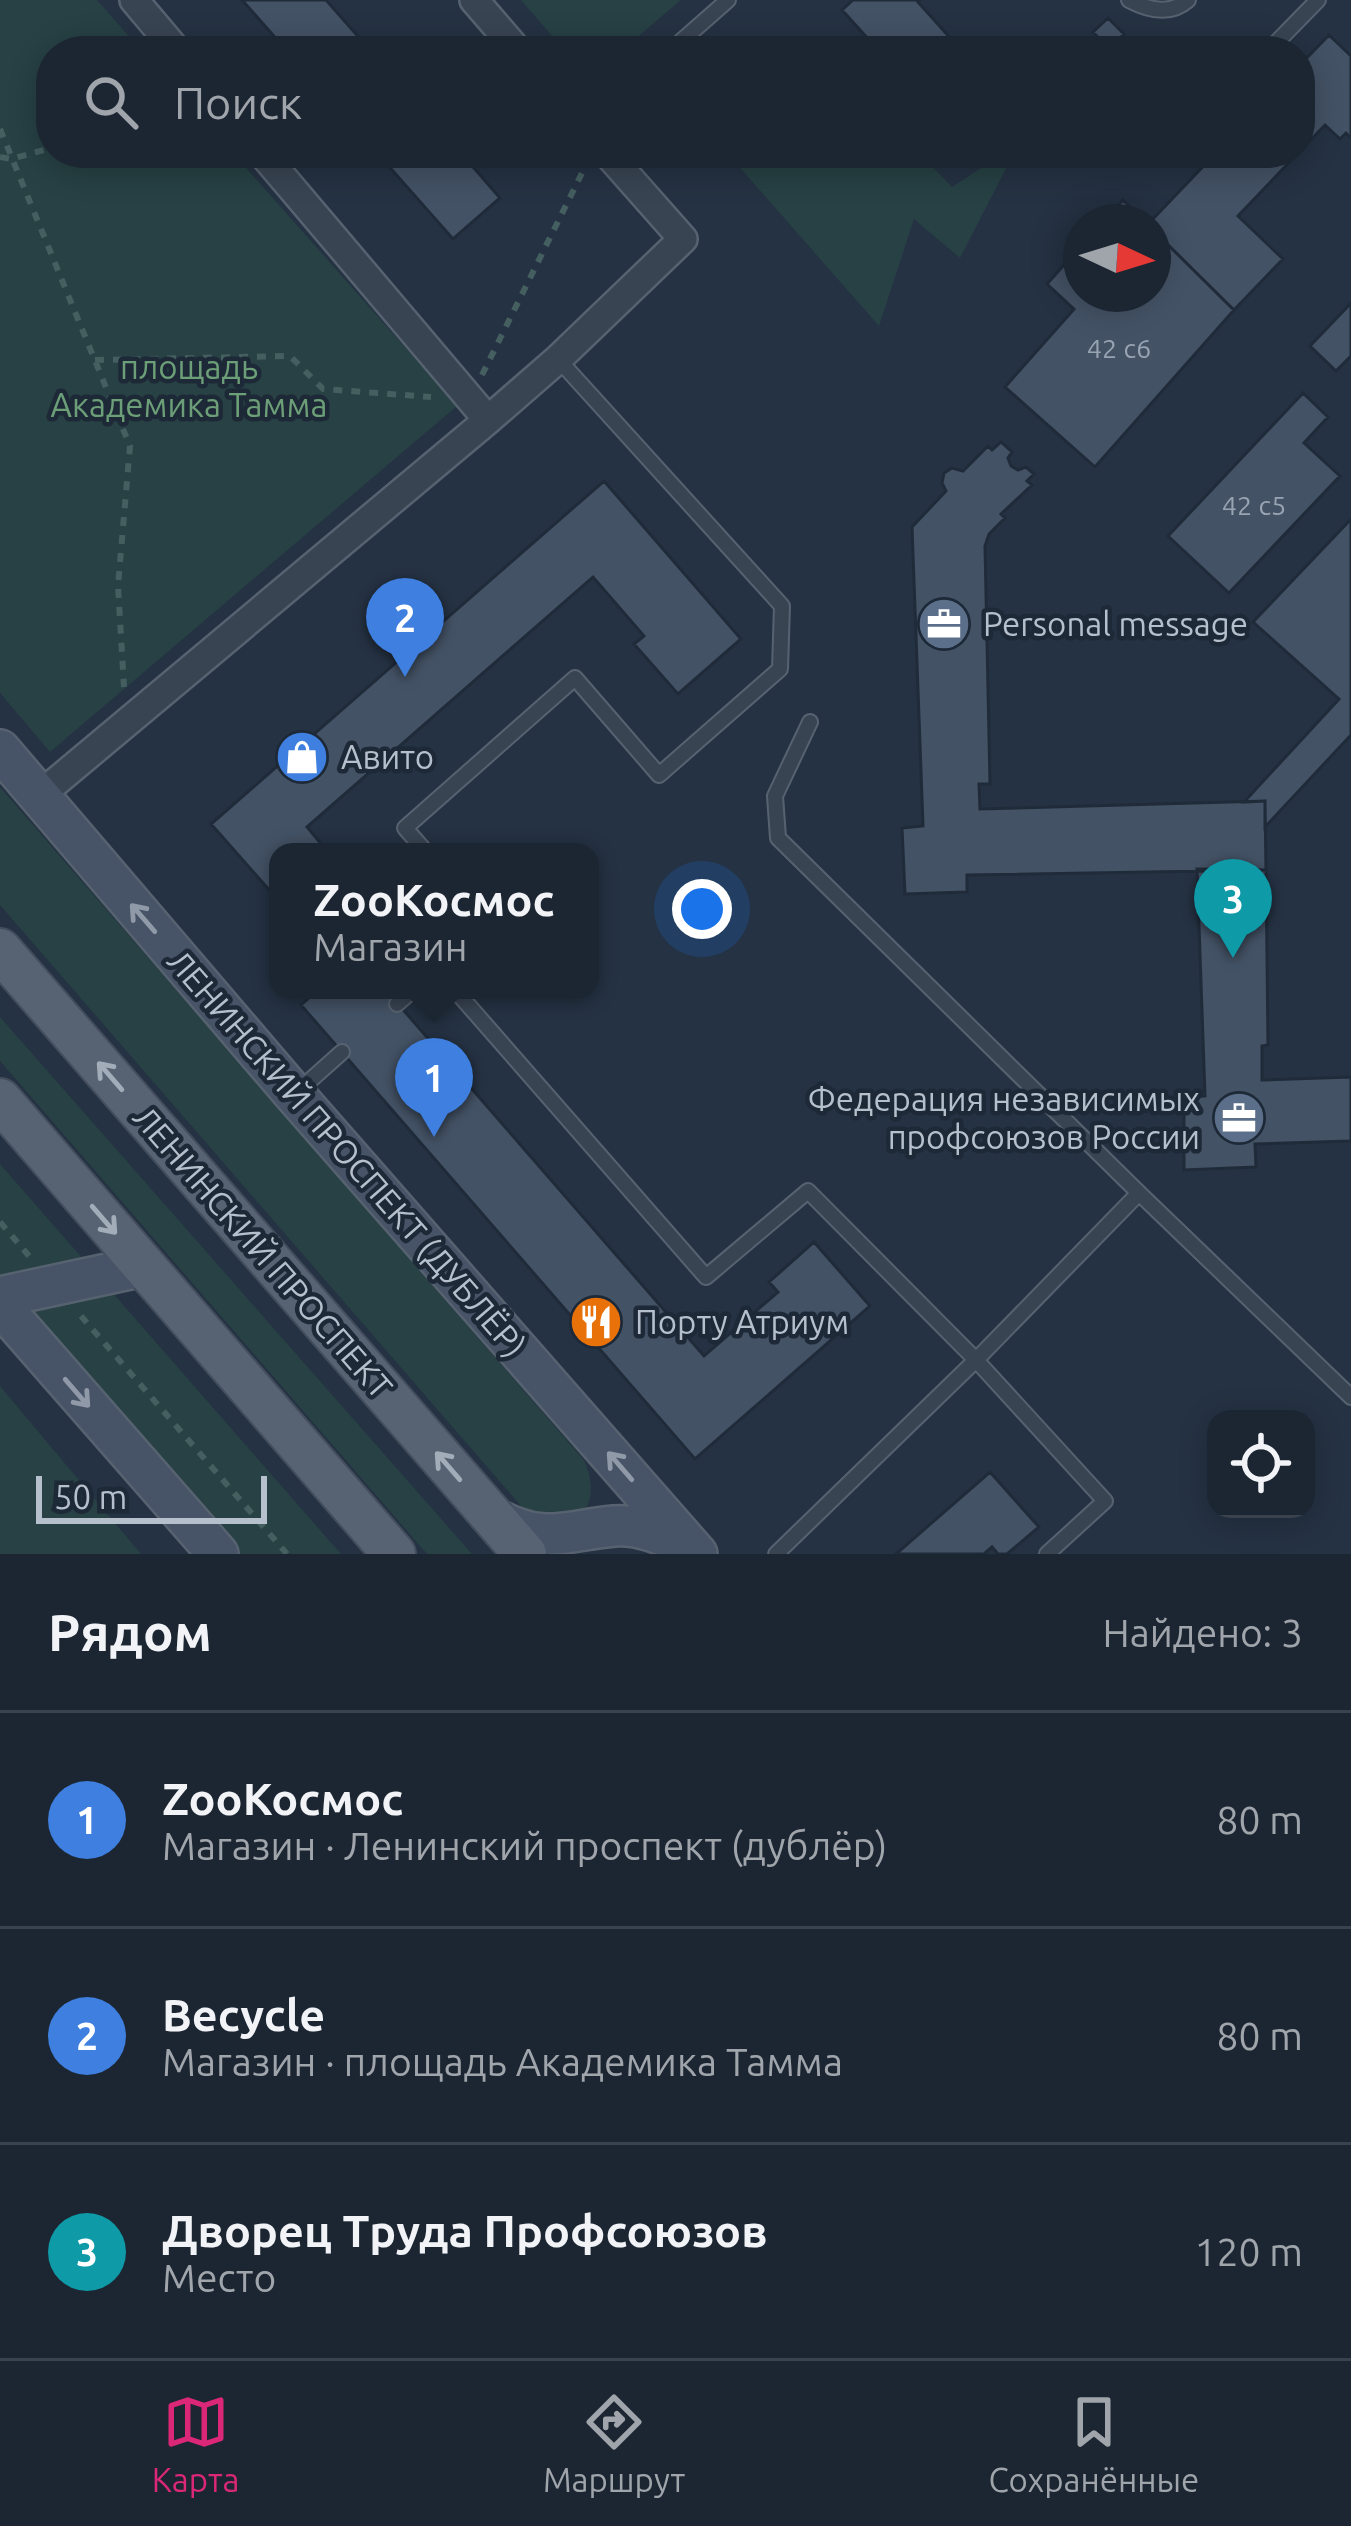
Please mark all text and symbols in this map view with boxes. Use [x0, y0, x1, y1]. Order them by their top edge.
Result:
search box [36, 36, 1315, 168]
icon: search [78, 69, 144, 135]
text: Поиск [174, 77, 302, 128]
north arrow [1063, 204, 1171, 312]
house number: 42 с6 [1087, 333, 1151, 363]
park label: площадь Академика Тамма [51, 348, 327, 423]
house number: 42 с5 [1222, 490, 1286, 520]
pin: 2 [366, 578, 444, 677]
office icon: Personal message [916, 596, 972, 652]
place label: Personal message [983, 605, 1248, 642]
shop icon: Авито [274, 729, 330, 785]
place label: Авито [341, 738, 434, 775]
popup [269, 843, 599, 999]
pin: 3 [1194, 859, 1272, 958]
text: ZooКосмос [313, 874, 555, 925]
your location [672, 879, 732, 939]
one-way arrow [130, 903, 158, 934]
text: Магазин [313, 925, 468, 968]
street label: ЛЕНИНСКИЙ ПРОСПЕКТ (ДУБЛЁР) [159, 941, 535, 1365]
pin: 1 [395, 1038, 473, 1137]
one-way arrow [97, 1061, 124, 1092]
place label: Федерация независимых профсоюзов России [807, 1080, 1200, 1155]
office icon: Федерация независимых профсоюзов России [1211, 1090, 1267, 1146]
street label: ЛЕНИНСКИЙ ПРОСПЕКТ [125, 1098, 401, 1406]
one-way arrow [90, 1205, 118, 1235]
restaurant icon: Порту Атриум [568, 1294, 624, 1350]
place label: Порту Атриум [635, 1303, 849, 1340]
one-way arrow [63, 1377, 90, 1408]
map controls [1207, 1410, 1315, 1518]
button: locate [1207, 1410, 1315, 1518]
one-way arrow [435, 1451, 463, 1482]
one-way arrow [607, 1451, 634, 1482]
scale bar [36, 1470, 267, 1523]
text: 50 m [54, 1478, 127, 1515]
text: Рядом [48, 1603, 212, 1661]
text: Найдено: 3 [1103, 1611, 1303, 1654]
text: ZooКосмос [162, 1773, 403, 1824]
text: 1 [76, 1798, 98, 1841]
text: 80 m [1216, 1798, 1303, 1841]
text: Магазин · Ленинский проспект (дублёр) [162, 1824, 887, 1867]
text: Becycle [162, 1989, 325, 2040]
text: 2 [76, 2014, 98, 2057]
text: 80 m [1216, 2014, 1303, 2057]
text: Магазин · площадь Академика Тамма [162, 2040, 843, 2083]
text: Дворец Труда Профсоюзов [162, 2205, 768, 2256]
text: 3 [76, 2230, 98, 2273]
text: 120 m [1194, 2230, 1303, 2273]
text: Место [162, 2256, 276, 2299]
tab: Карта [152, 2389, 240, 2498]
tab: Маршрут [543, 2389, 685, 2498]
tab: Сохранённые [988, 2389, 1199, 2498]

